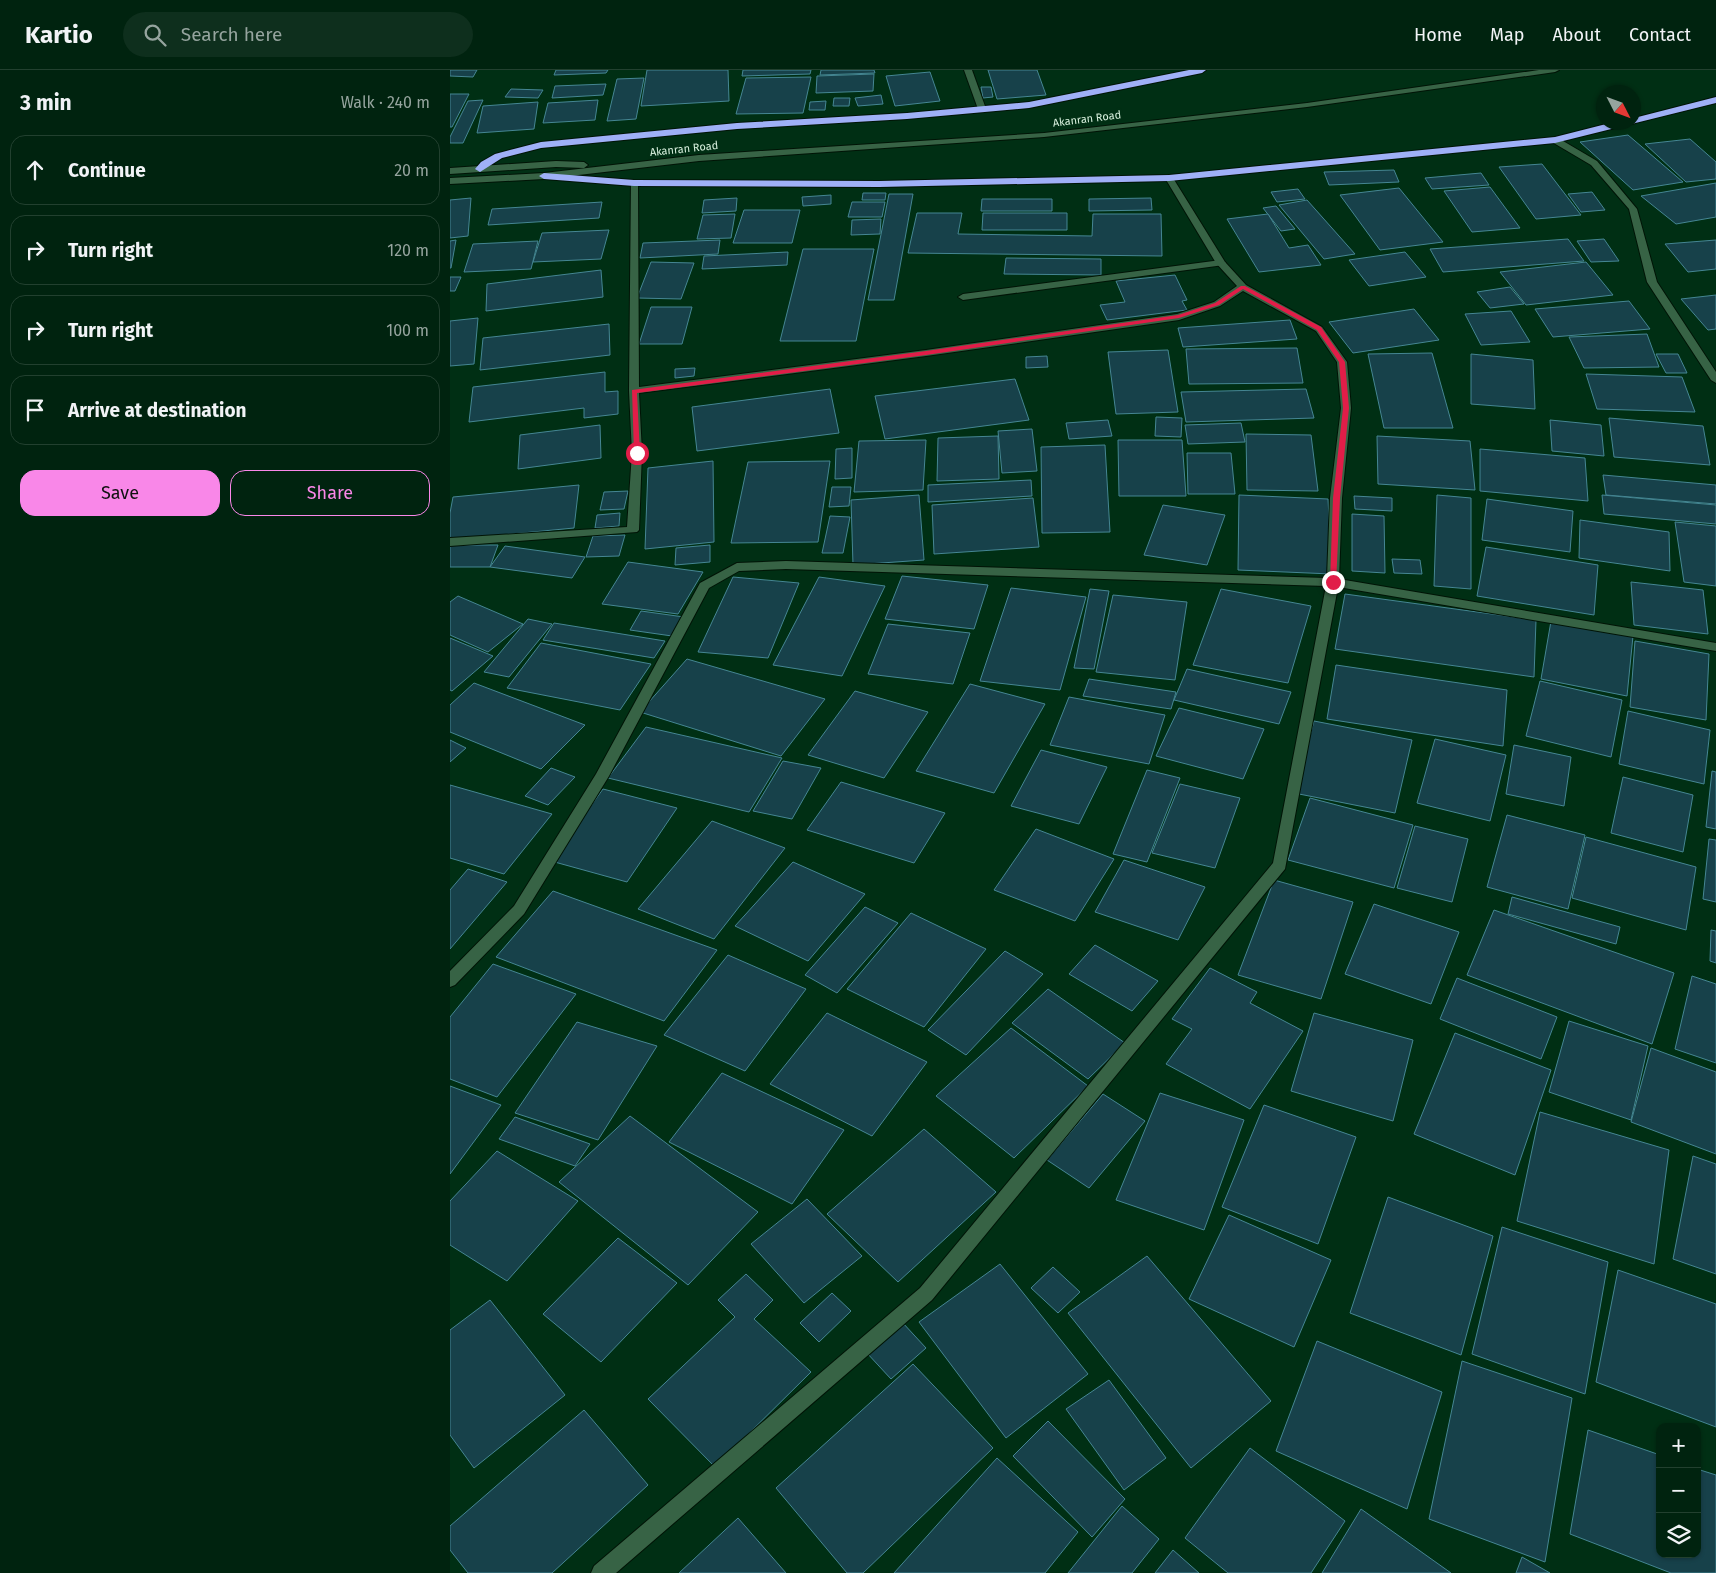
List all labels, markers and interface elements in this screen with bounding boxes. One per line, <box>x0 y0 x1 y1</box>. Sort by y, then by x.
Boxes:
search box <box>123 12 473 57</box>
text: Kartio <box>25 21 93 49</box>
icon: search <box>141 21 169 49</box>
text: Search here <box>181 23 282 46</box>
text: Home <box>1414 24 1462 46</box>
text: Map <box>1490 24 1524 46</box>
text: About <box>1552 24 1601 46</box>
text: Contact <box>1629 24 1691 46</box>
north arrow <box>1596 85 1641 130</box>
text: 3 min <box>20 90 72 116</box>
text: Walk · 240 m <box>341 93 430 112</box>
street label: Akanran Road <box>1052 108 1122 130</box>
street label: Akanran Road <box>649 139 719 159</box>
icon: ahead <box>21 156 49 184</box>
text: Continue <box>68 159 146 182</box>
text: 20 m <box>394 161 429 180</box>
icon: right <box>21 236 49 264</box>
text: Turn right <box>68 239 153 262</box>
text: 120 m <box>387 241 429 260</box>
icon: right <box>21 316 49 344</box>
text: Turn right <box>68 319 153 342</box>
text: 100 m <box>386 321 429 340</box>
icon: arrive <box>21 396 49 424</box>
text: Arrive at destination <box>68 399 247 422</box>
route start <box>626 442 649 465</box>
button: Save <box>20 470 220 516</box>
button: Share <box>230 470 430 516</box>
route end <box>1322 571 1345 594</box>
map controls <box>1656 1423 1701 1558</box>
button: + <box>1656 1423 1701 1468</box>
button: − <box>1656 1468 1701 1513</box>
button: layers <box>1656 1513 1701 1558</box>

